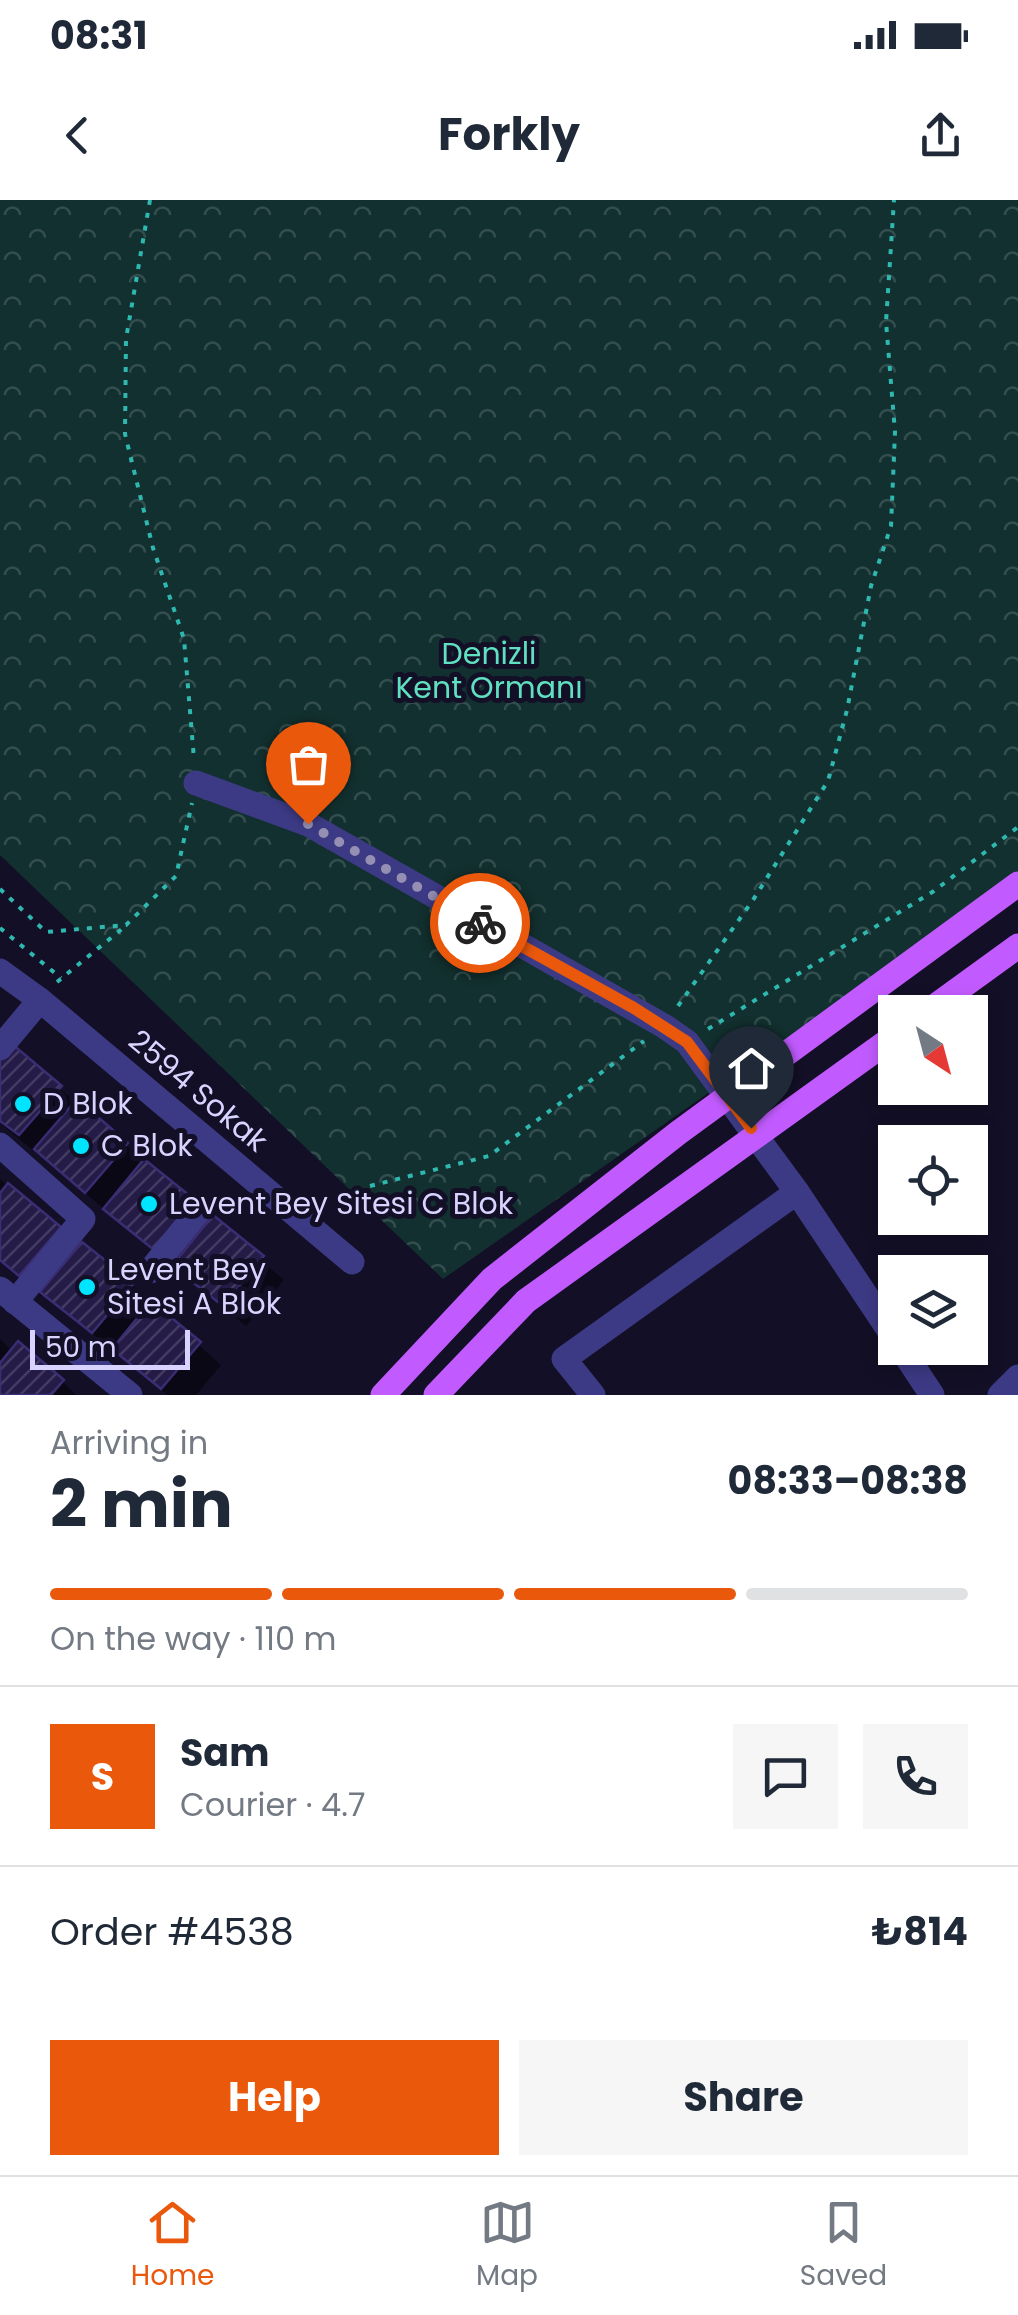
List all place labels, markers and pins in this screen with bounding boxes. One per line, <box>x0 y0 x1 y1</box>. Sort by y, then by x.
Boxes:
pin <box>266 722 351 825</box>
pin <box>709 1026 794 1129</box>
place label: D Blok <box>43 1082 133 1125</box>
marker: D Blok <box>12 1093 34 1115</box>
place label: C Blok <box>101 1124 193 1167</box>
marker: C Blok <box>70 1135 92 1157</box>
place label: Levent Bey Sitesi C Blok <box>169 1182 514 1225</box>
marker: Levent Bey Sitesi C Blok <box>138 1193 160 1215</box>
place label: Levent Bey Sitesi A Blok <box>107 1248 282 1325</box>
marker: Levent Bey Sitesi A Blok <box>76 1276 98 1298</box>

